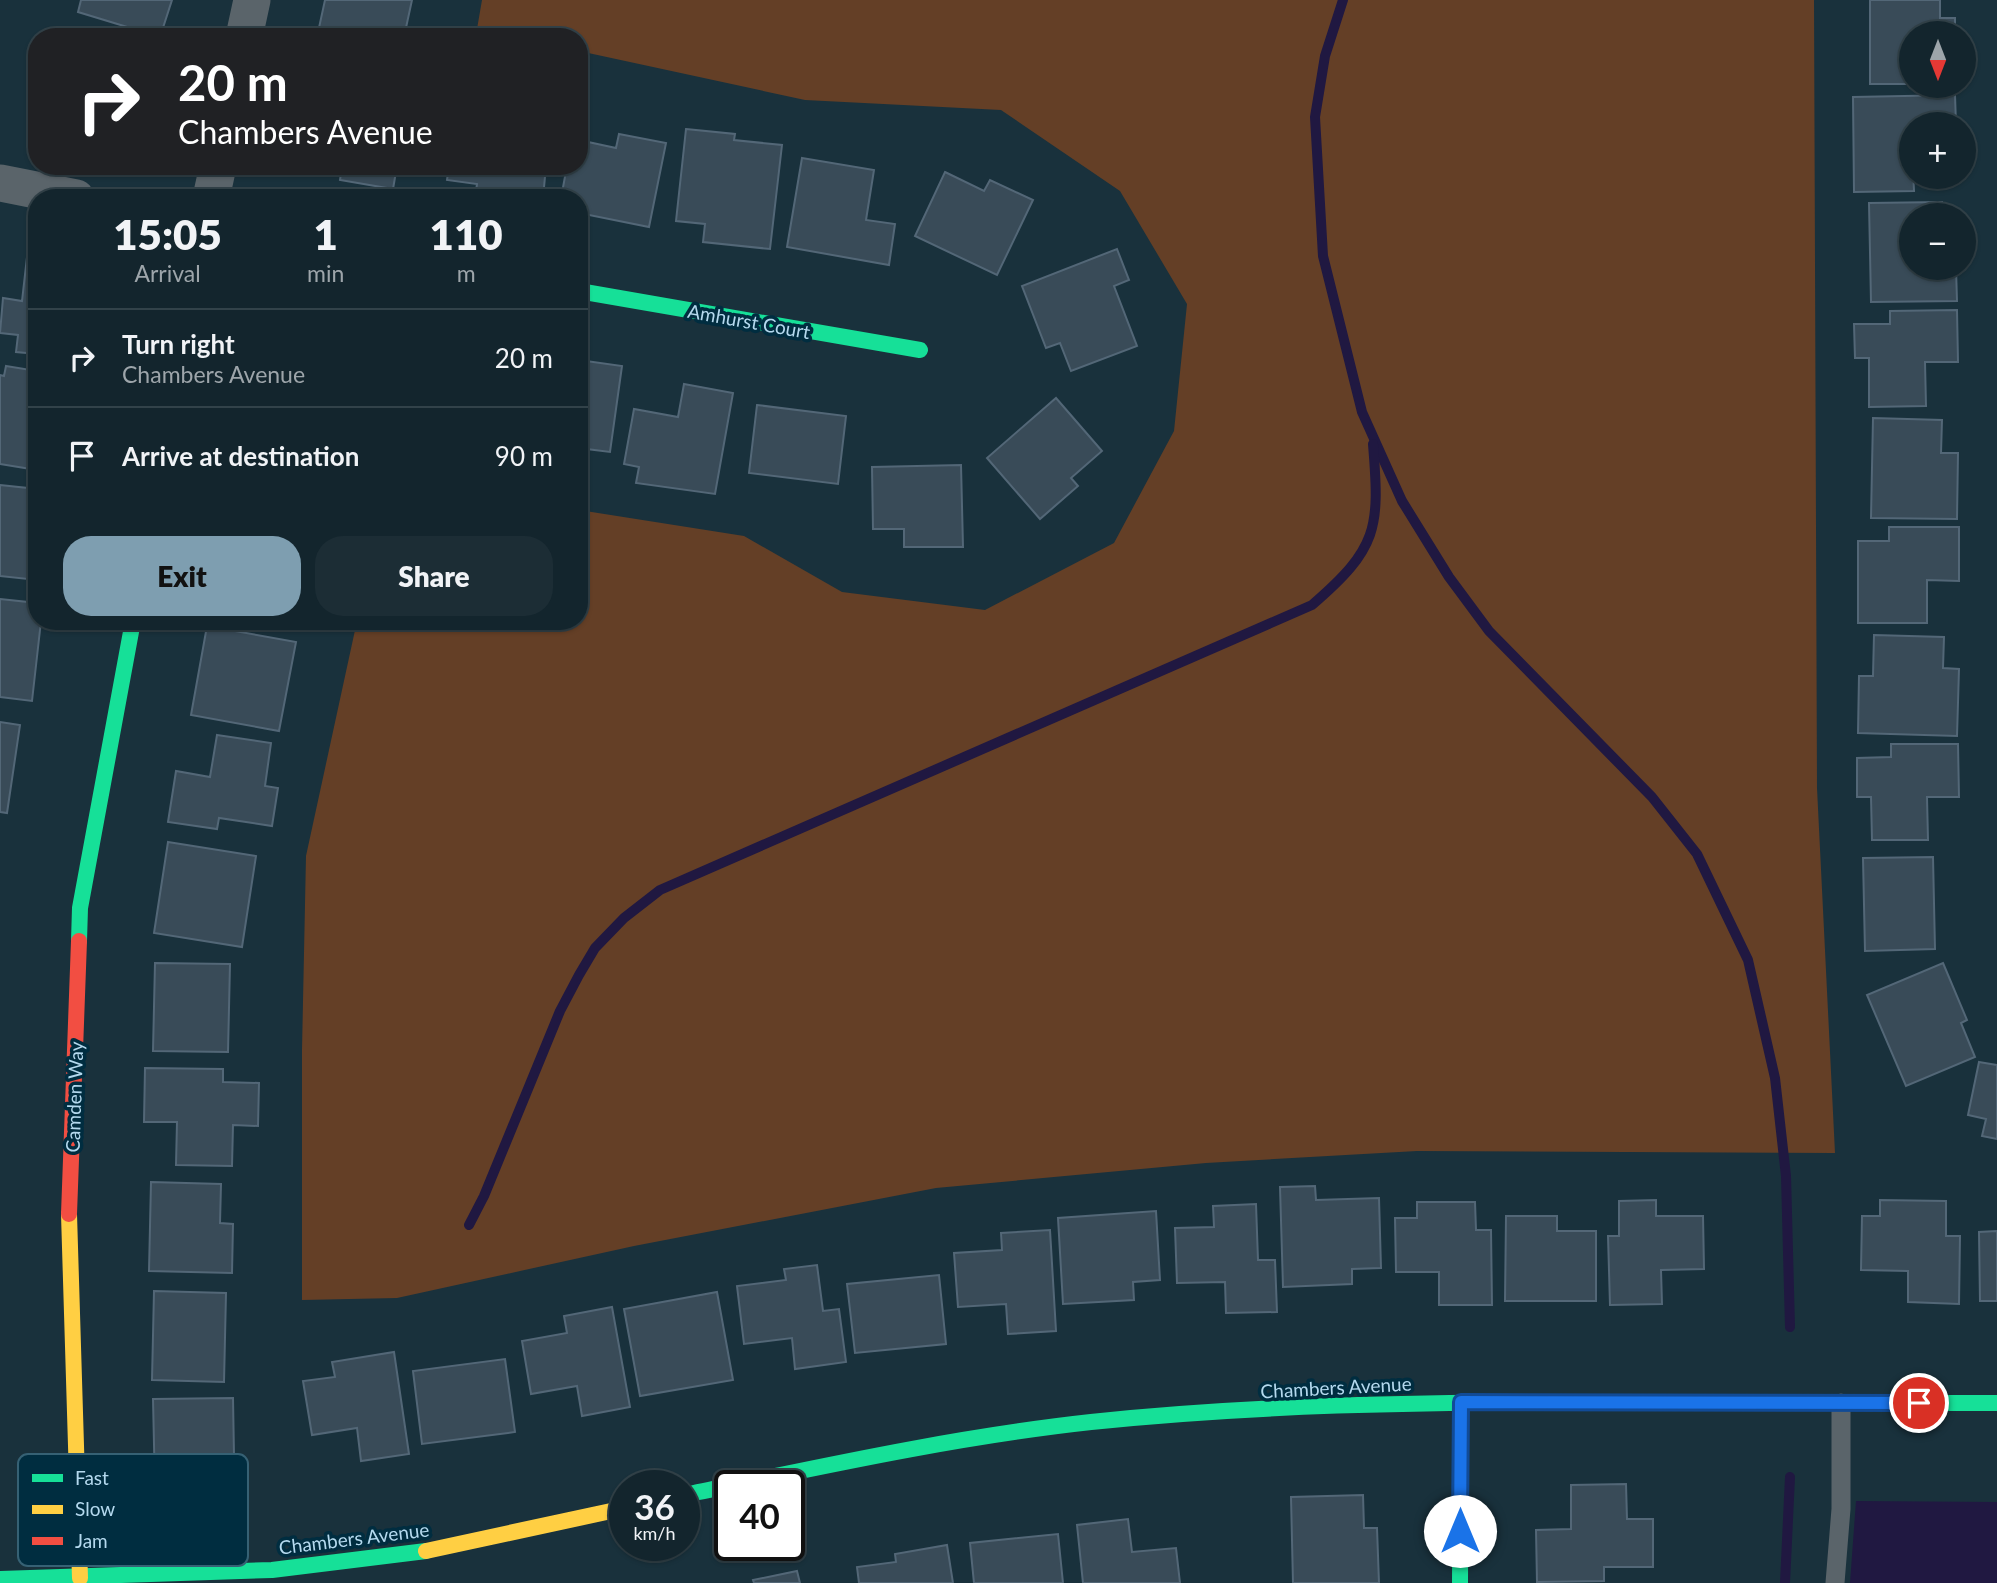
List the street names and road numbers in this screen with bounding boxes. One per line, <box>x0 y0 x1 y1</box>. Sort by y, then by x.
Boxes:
street label: Amhurst Court <box>686 299 812 343</box>
street label: Camden Way <box>61 1041 87 1153</box>
street label: Chambers Avenue <box>1260 1372 1412 1402</box>
street label: Chambers Avenue <box>278 1517 430 1559</box>

